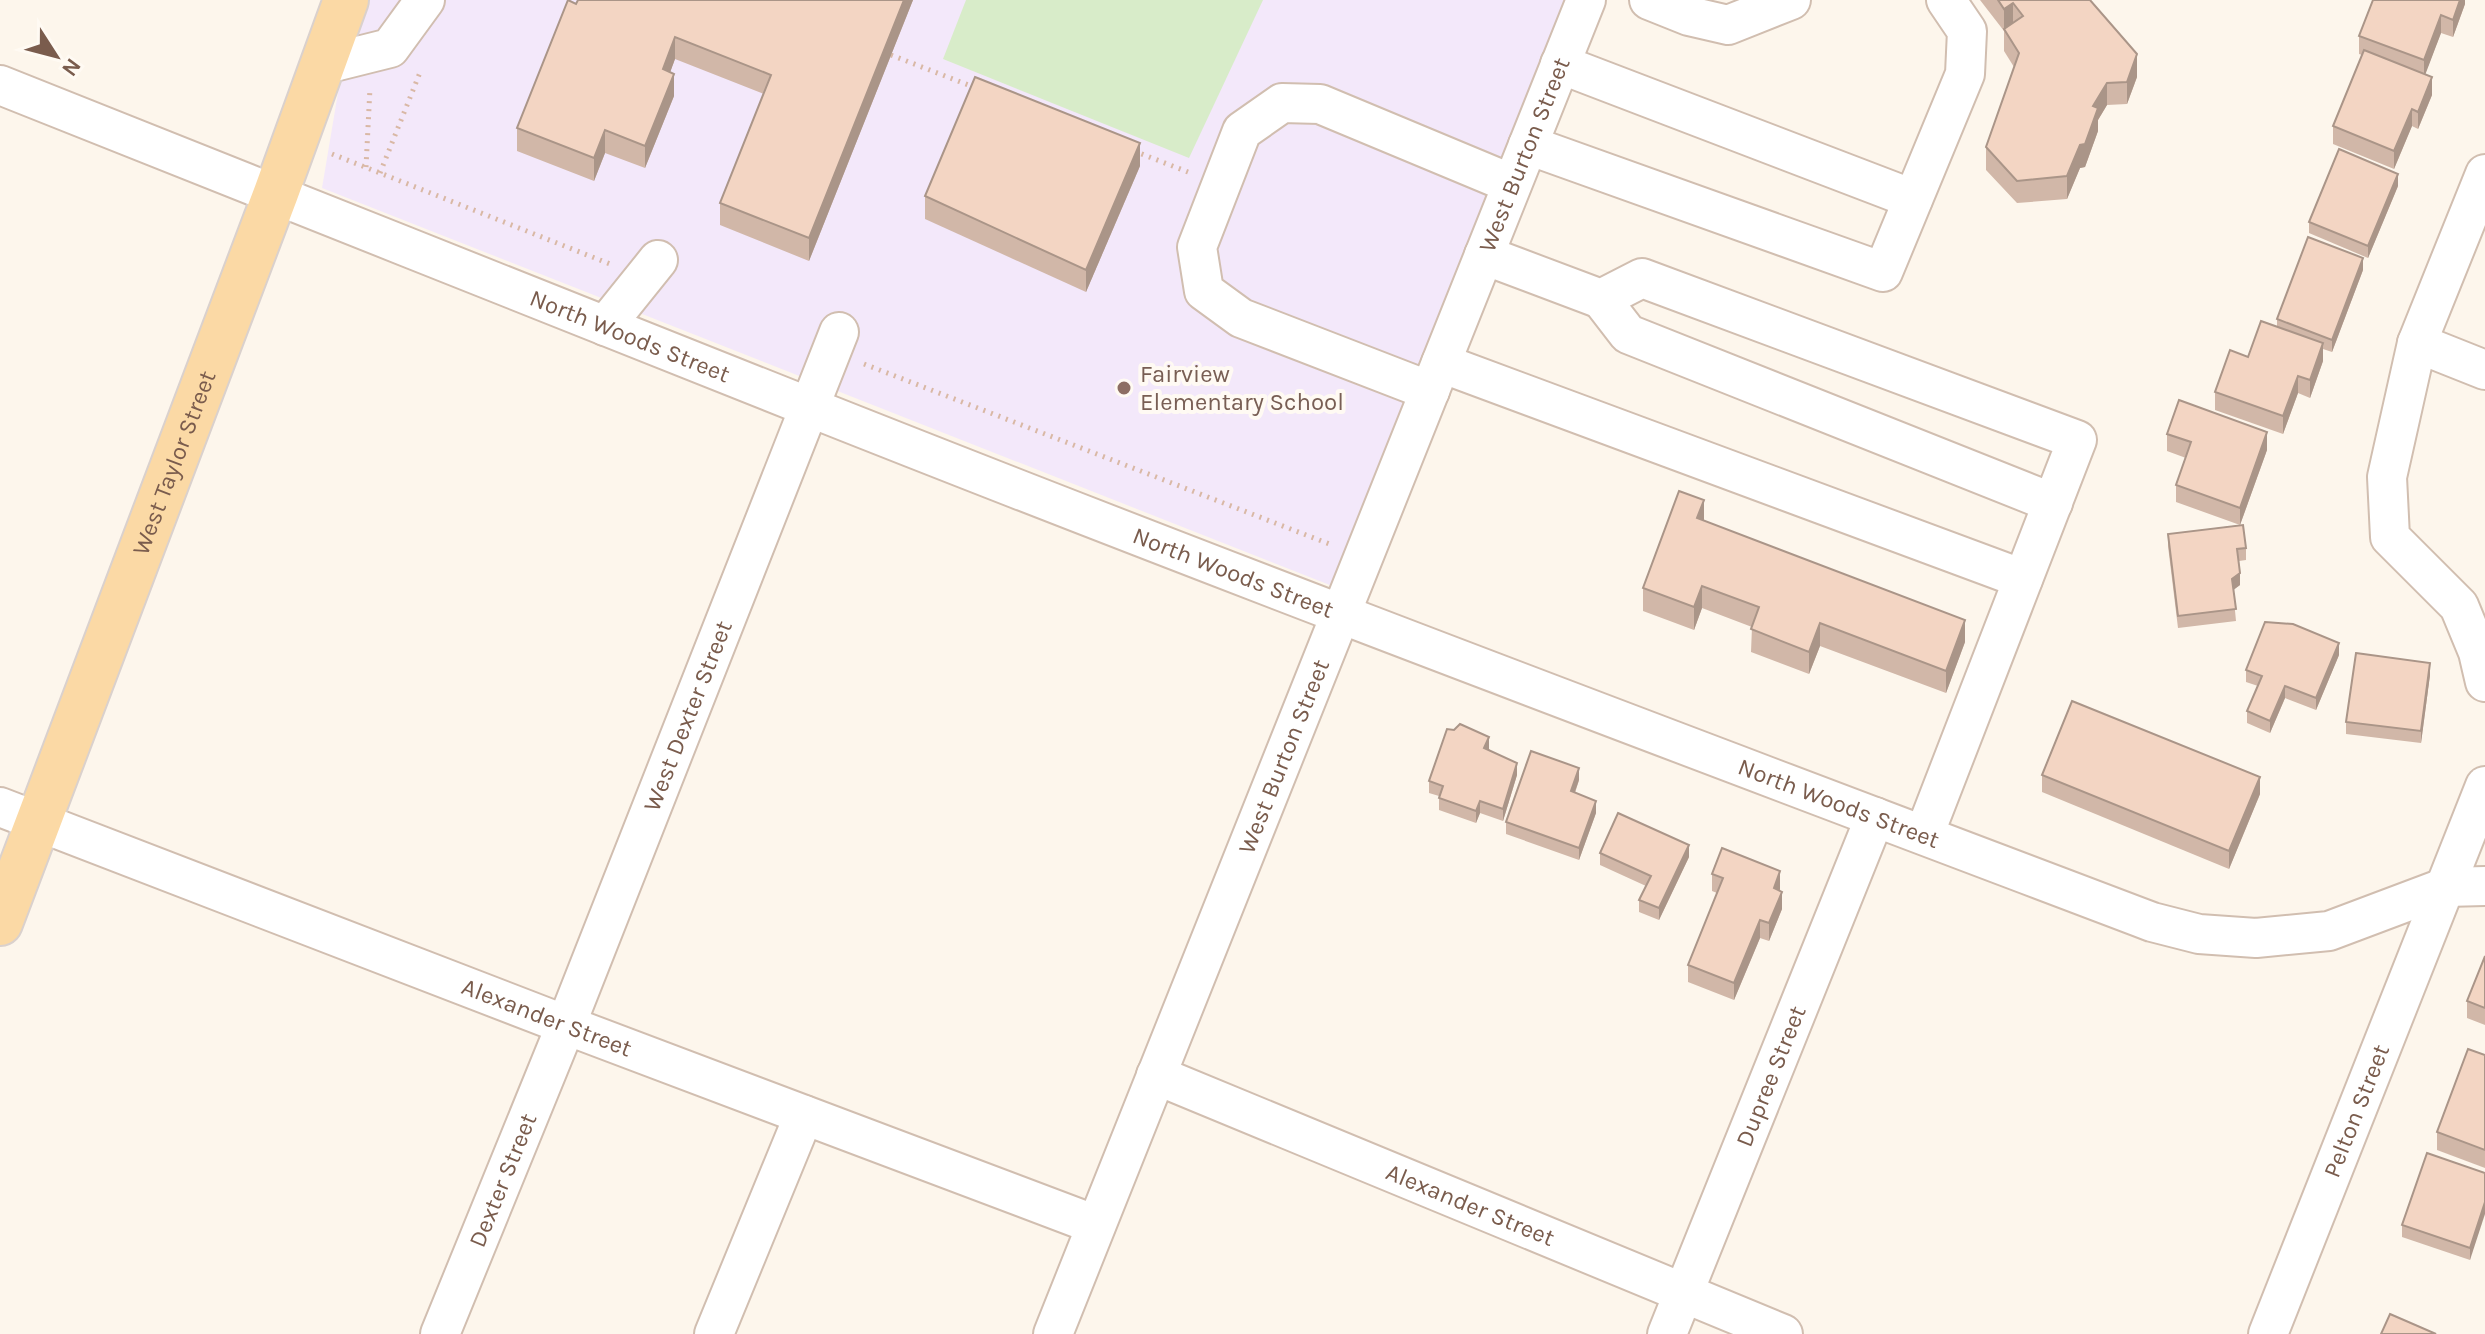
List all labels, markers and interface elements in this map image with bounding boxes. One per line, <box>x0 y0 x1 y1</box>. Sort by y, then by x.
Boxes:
north arrow <box>16 16 96 96</box>
text: N <box>56 53 87 81</box>
street label: West Burton Street <box>1473 53 1576 256</box>
street label: North Woods Street <box>526 284 734 388</box>
place label: Fairview Elementary School <box>1140 360 1344 416</box>
street label: West Taylor Street <box>126 367 222 559</box>
marker: Fairview Elementary School <box>1115 379 1133 397</box>
street label: North Woods Street <box>1129 521 1337 624</box>
street label: West Dexter Street <box>638 616 738 815</box>
street label: West Burton Street <box>1232 655 1335 858</box>
street label: North Woods Street <box>1734 753 1943 854</box>
street label: Alexander Street <box>458 972 636 1063</box>
street label: Dupree Street <box>1730 1002 1812 1151</box>
street label: Pelton Street <box>2317 1040 2395 1181</box>
street label: Dexter Street <box>463 1109 542 1251</box>
street label: Alexander Street <box>1382 1158 1559 1252</box>

